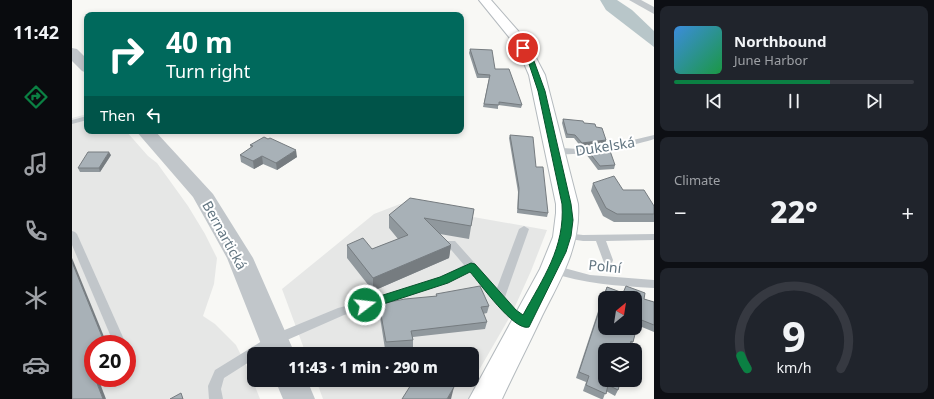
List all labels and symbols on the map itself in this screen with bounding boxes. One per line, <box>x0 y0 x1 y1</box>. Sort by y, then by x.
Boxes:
pin <box>506 31 540 65</box>
street label: Dukelská <box>574 132 636 160</box>
street label: Bernartická <box>198 197 252 273</box>
street label: Polní <box>588 255 623 277</box>
position arrow <box>344 284 386 326</box>
north arrow <box>598 291 642 335</box>
speed limit sign: 20 <box>84 335 136 387</box>

